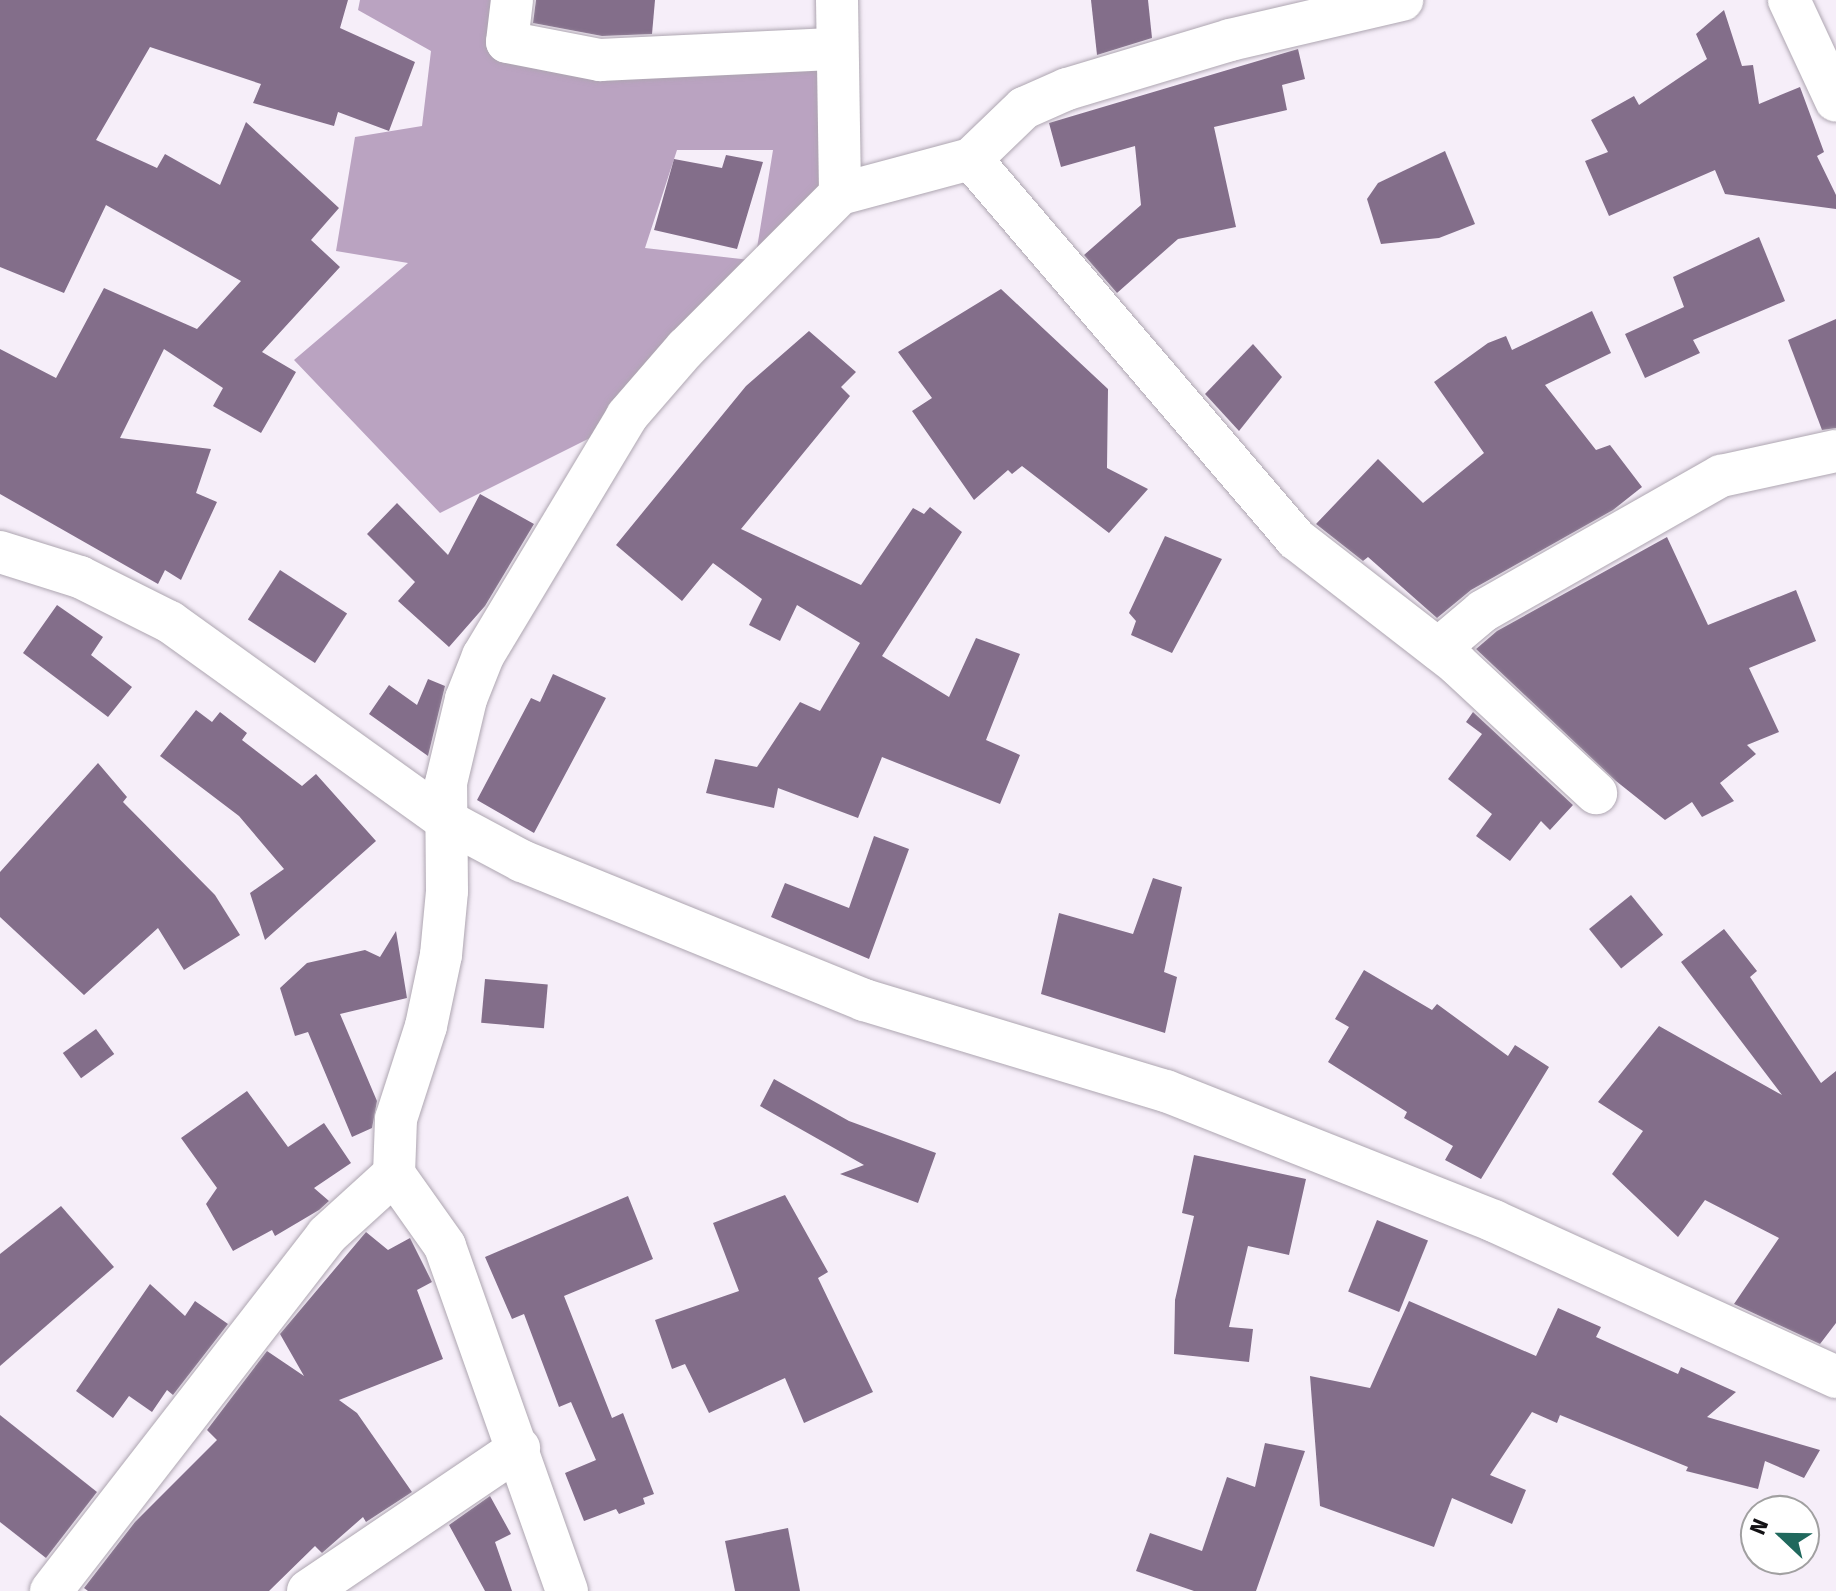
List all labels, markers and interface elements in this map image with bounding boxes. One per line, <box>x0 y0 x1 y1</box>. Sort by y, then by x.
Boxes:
north arrow <box>1740 1495 1820 1575</box>
text: N <box>1744 1515 1774 1538</box>

